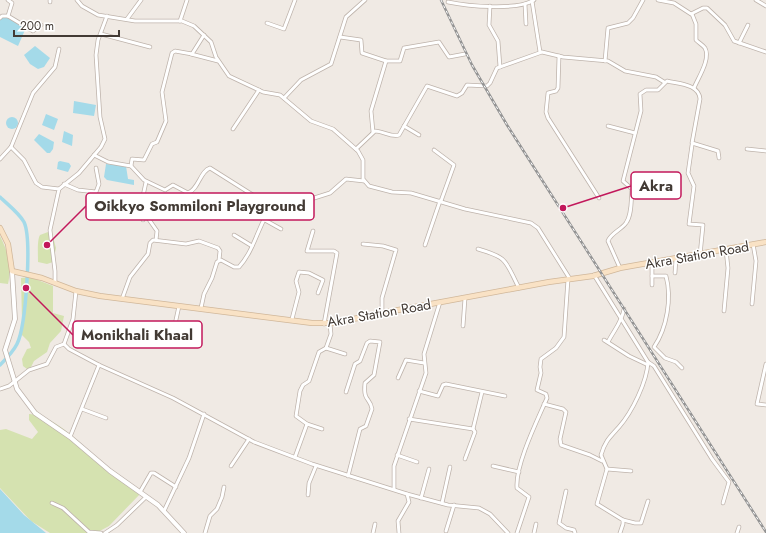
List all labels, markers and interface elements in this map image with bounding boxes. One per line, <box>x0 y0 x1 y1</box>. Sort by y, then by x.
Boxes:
scale bar <box>14 12 119 38</box>
text: 200 m <box>20 17 54 35</box>
callout: Akra <box>631 172 681 199</box>
text: Akra <box>638 175 673 197</box>
callout: Oikkyo Sommiloni Playground <box>86 193 314 220</box>
text: Oikkyo Sommiloni Playground <box>94 195 306 217</box>
street label: Akra Station Road <box>643 236 751 274</box>
street label: Akra Station Road <box>325 294 433 332</box>
callout: Monikhali Khaal <box>73 321 202 348</box>
text: Monikhali Khaal <box>81 324 193 346</box>

